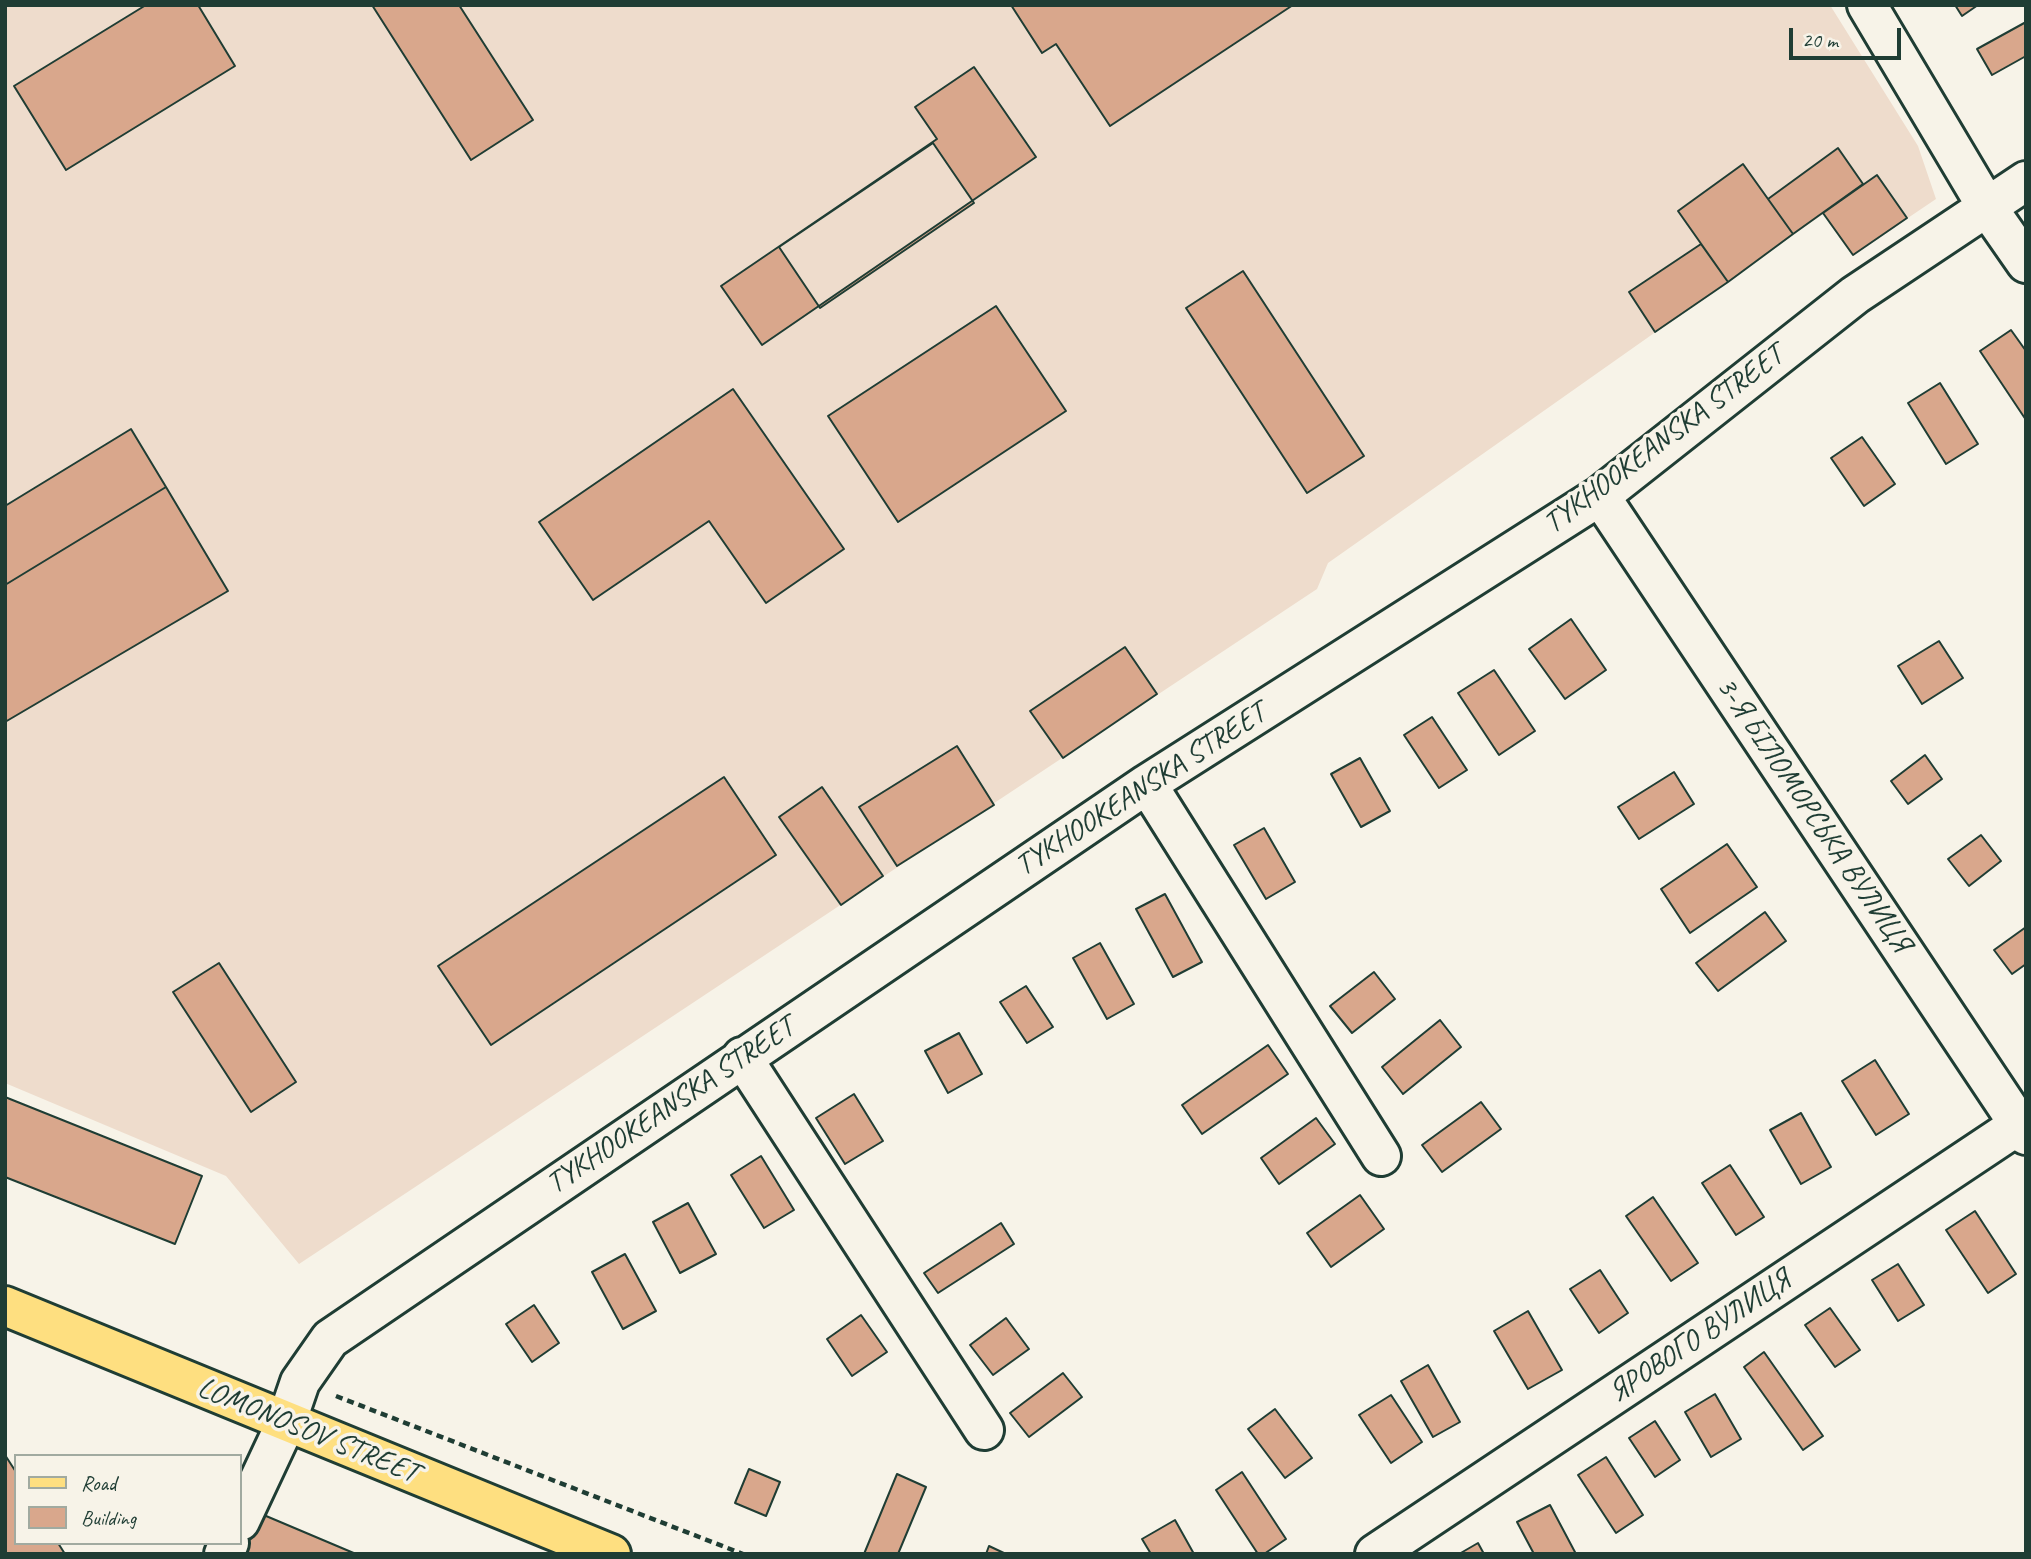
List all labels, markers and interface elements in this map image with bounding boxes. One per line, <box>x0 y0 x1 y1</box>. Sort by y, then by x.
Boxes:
scale bar <box>1793 14 1905 58</box>
text: 20 m <box>1802 27 1838 53</box>
street label: TYKHOOKEANSKA STREET <box>1537 338 1791 542</box>
street label: 3-Я БІЛОМОРСЬКА ВУЛИЦЯ <box>1707 671 1919 959</box>
street label: TYKHOOKEANSKA STREET <box>1009 696 1273 884</box>
street label: TYKHOOKEANSKA STREET <box>540 1010 802 1202</box>
street label: ЯРОВОГО ВУЛИЦЯ <box>1602 1263 1798 1411</box>
street label: LOMONOSOV STREET <box>192 1370 424 1492</box>
legend <box>14 1454 242 1545</box>
text: Road <box>81 1470 116 1496</box>
text: Building <box>81 1505 136 1531</box>

